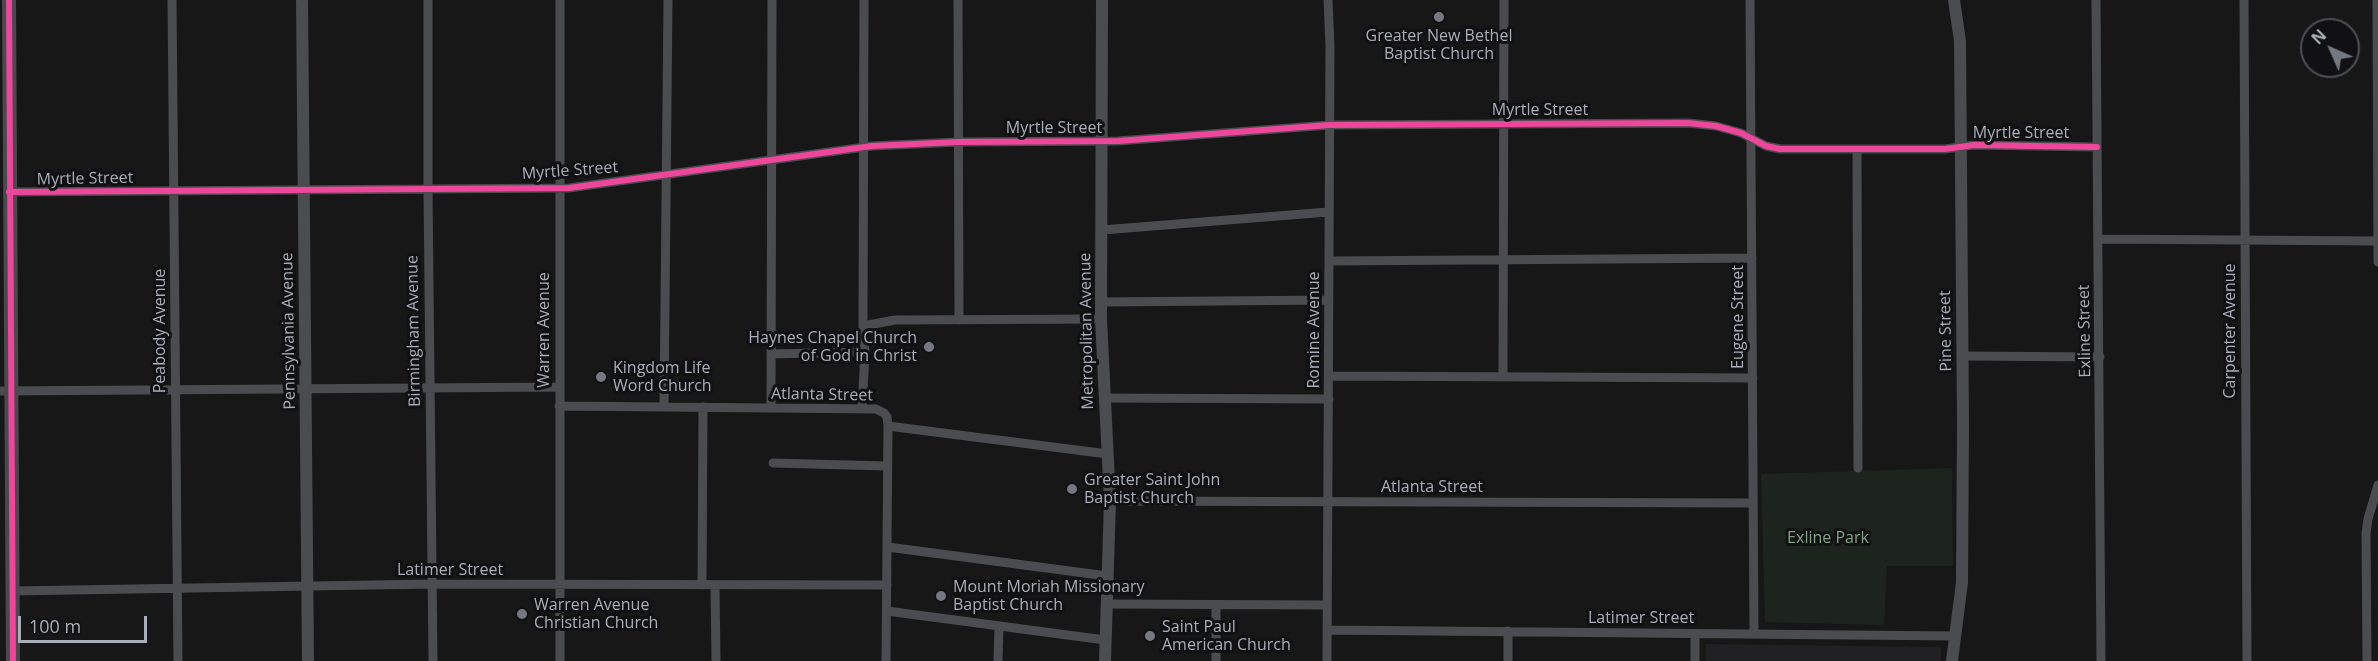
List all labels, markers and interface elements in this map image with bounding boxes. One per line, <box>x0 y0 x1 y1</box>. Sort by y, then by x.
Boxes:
marker: Greater New Bethel Baptist Church <box>1432 10 1446 24</box>
north arrow <box>2300 18 2360 78</box>
text: N <box>2306 24 2331 49</box>
place label: Greater New Bethel Baptist Church <box>1366 26 1512 64</box>
street label: Myrtle Street <box>1492 100 1588 120</box>
street label: Myrtle Street <box>1006 118 1102 138</box>
street label: Myrtle Street <box>1973 123 2069 143</box>
street label: Myrtle Street <box>521 158 619 184</box>
street label: Myrtle Street <box>37 169 133 189</box>
street label: Pennsylvania Avenue <box>278 252 300 410</box>
street label: Metropolitan Avenue <box>1076 252 1098 410</box>
street label: Birmingham Avenue <box>403 255 425 407</box>
street label: Carpenter Avenue <box>2220 263 2240 399</box>
street label: Eugene Street <box>1728 265 1748 369</box>
street label: Peabody Avenue <box>150 269 170 393</box>
street label: Romine Avenue <box>1304 271 1324 389</box>
street label: Warren Avenue <box>534 272 554 388</box>
street label: Exline Street <box>2075 284 2095 378</box>
street label: Pine Street <box>1936 290 1956 372</box>
place label: Haynes Chapel Church of God in Christ <box>748 328 917 366</box>
marker: Haynes Chapel Church of God in Christ <box>922 340 936 354</box>
place label: Kingdom Life Word Church <box>613 358 712 396</box>
marker: Kingdom Life Word Church <box>594 370 608 384</box>
street label: Atlanta Street <box>771 385 873 405</box>
place label: Greater Saint John Baptist Church <box>1084 470 1220 508</box>
street label: Atlanta Street <box>1381 477 1483 497</box>
marker: Greater Saint John Baptist Church <box>1065 482 1079 496</box>
park label: Exline Park <box>1787 528 1869 548</box>
street label: Latimer Street <box>397 560 503 580</box>
place label: Mount Moriah Missionary Baptist Church <box>953 577 1145 615</box>
marker: Mount Moriah Missionary Baptist Church <box>934 589 948 603</box>
place label: Warren Avenue Christian Church <box>534 595 658 633</box>
scale bar <box>21 604 150 642</box>
marker: Warren Avenue Christian Church <box>515 607 529 621</box>
street label: Latimer Street <box>1588 608 1694 628</box>
text: 100 m <box>29 614 81 638</box>
place label: Saint Paul American Church <box>1162 617 1291 655</box>
marker: Saint Paul American Church <box>1143 629 1157 643</box>

